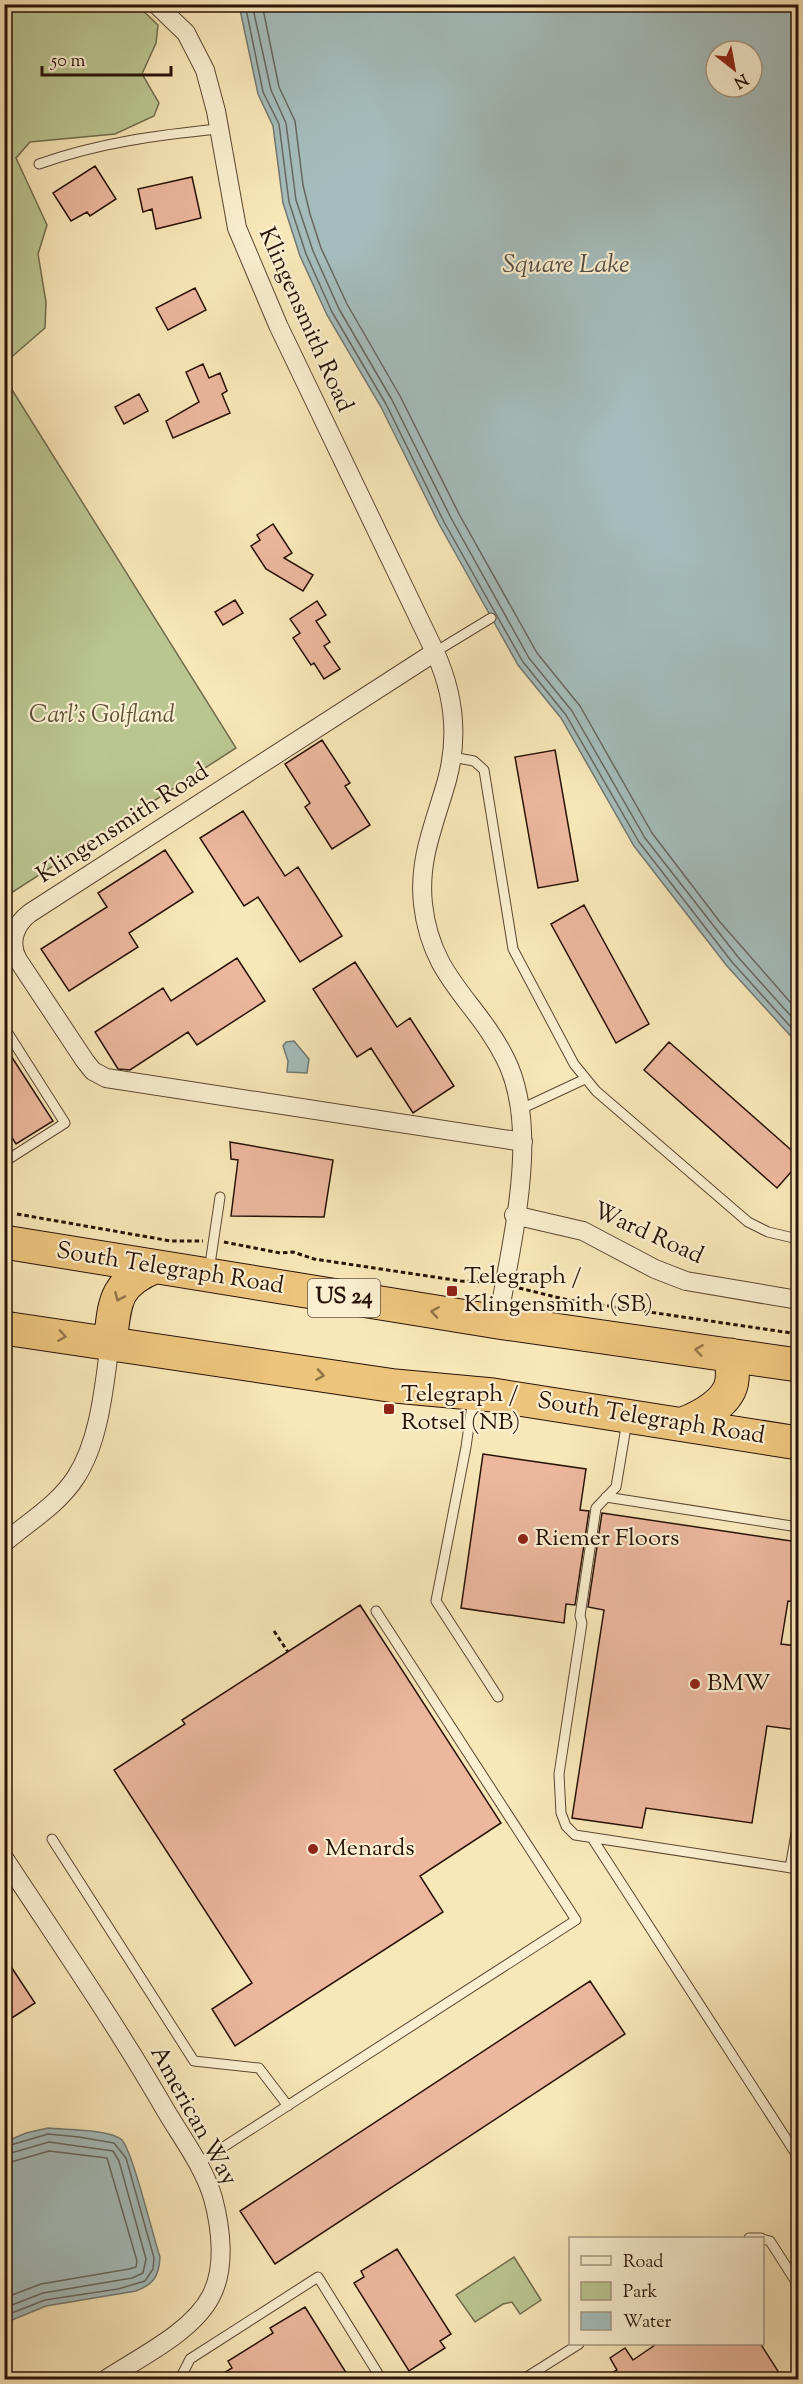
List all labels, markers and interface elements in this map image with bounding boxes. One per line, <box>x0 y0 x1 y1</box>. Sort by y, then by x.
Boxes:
scale bar <box>42 39 171 77</box>
north arrow <box>704 39 764 99</box>
text: 50 m <box>50 49 86 75</box>
text: N <box>729 67 752 93</box>
street label: Klingensmith Road <box>249 222 361 418</box>
water label: Square Lake <box>502 247 630 284</box>
park label: Carl's Golfland <box>29 699 175 733</box>
street label: Klingensmith Road <box>30 755 216 892</box>
street label: Ward Road <box>587 1195 709 1274</box>
street label: South Telegraph Road <box>54 1234 287 1304</box>
place label: Telegraph / Klingensmith (SB) <box>464 1260 653 1322</box>
road number: US 24 <box>308 1279 380 1317</box>
marker: Telegraph / Klingensmith (SB) <box>445 1284 459 1298</box>
one-way arrow <box>114 1290 126 1301</box>
one-way arrow <box>430 1307 439 1319</box>
one-way arrow <box>58 1330 67 1342</box>
one-way arrow <box>695 1345 704 1357</box>
one-way arrow <box>316 1368 325 1380</box>
place label: Telegraph / Rotsel (NB) <box>401 1378 520 1440</box>
street label: South Telegraph Road <box>535 1384 768 1454</box>
marker: Telegraph / Rotsel (NB) <box>382 1402 396 1416</box>
place label: Riemer Floors <box>535 1522 679 1556</box>
marker: Riemer Floors <box>516 1532 530 1546</box>
place label: BMW <box>707 1667 771 1701</box>
marker: BMW <box>688 1677 702 1691</box>
place label: Menards <box>325 1832 415 1866</box>
marker: Menards <box>306 1842 320 1856</box>
street label: American Way <box>141 2040 245 2192</box>
legend <box>569 2237 764 2345</box>
text: Road <box>623 2250 663 2276</box>
text: Park <box>623 2280 658 2306</box>
text: Water <box>623 2310 672 2336</box>

